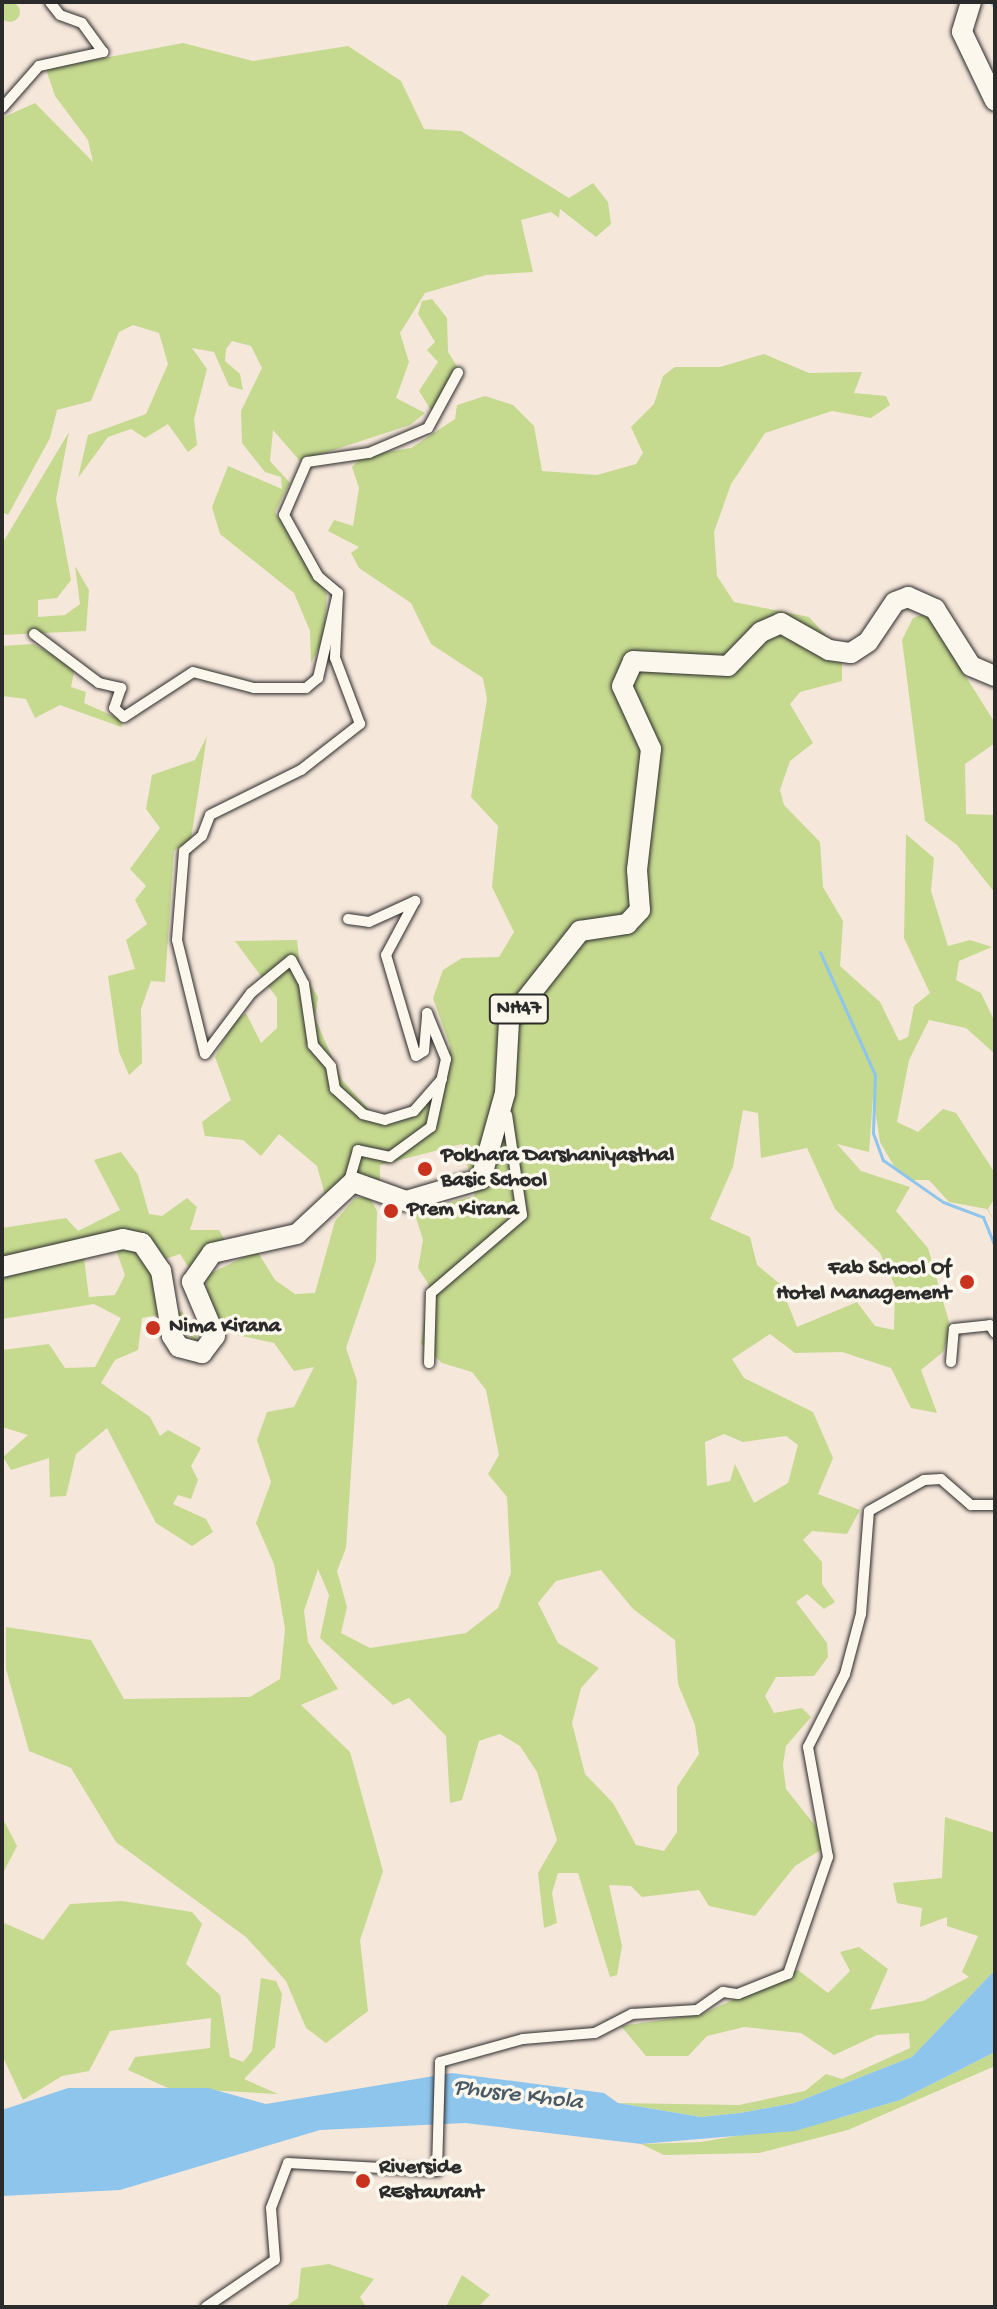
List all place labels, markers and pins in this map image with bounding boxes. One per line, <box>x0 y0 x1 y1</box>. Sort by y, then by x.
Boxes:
place label: Pokhara Darshaniyasthal Basic School <box>441 1143 674 1194</box>
marker: Pokhara Darshaniyasthal Basic School <box>416 1160 434 1178</box>
place label: Prem Kirana <box>407 1198 519 1224</box>
marker: Prem Kirana <box>382 1202 400 1220</box>
place label: Fab School Of Hotel Management <box>776 1256 951 1308</box>
marker: Fab School Of Hotel Management <box>958 1273 976 1291</box>
place label: Nima Kirana <box>169 1315 281 1341</box>
marker: Nima Kirana <box>144 1319 162 1337</box>
place label: Riverside REstaurant <box>379 2155 483 2206</box>
marker: Riverside REstaurant <box>354 2172 372 2190</box>

